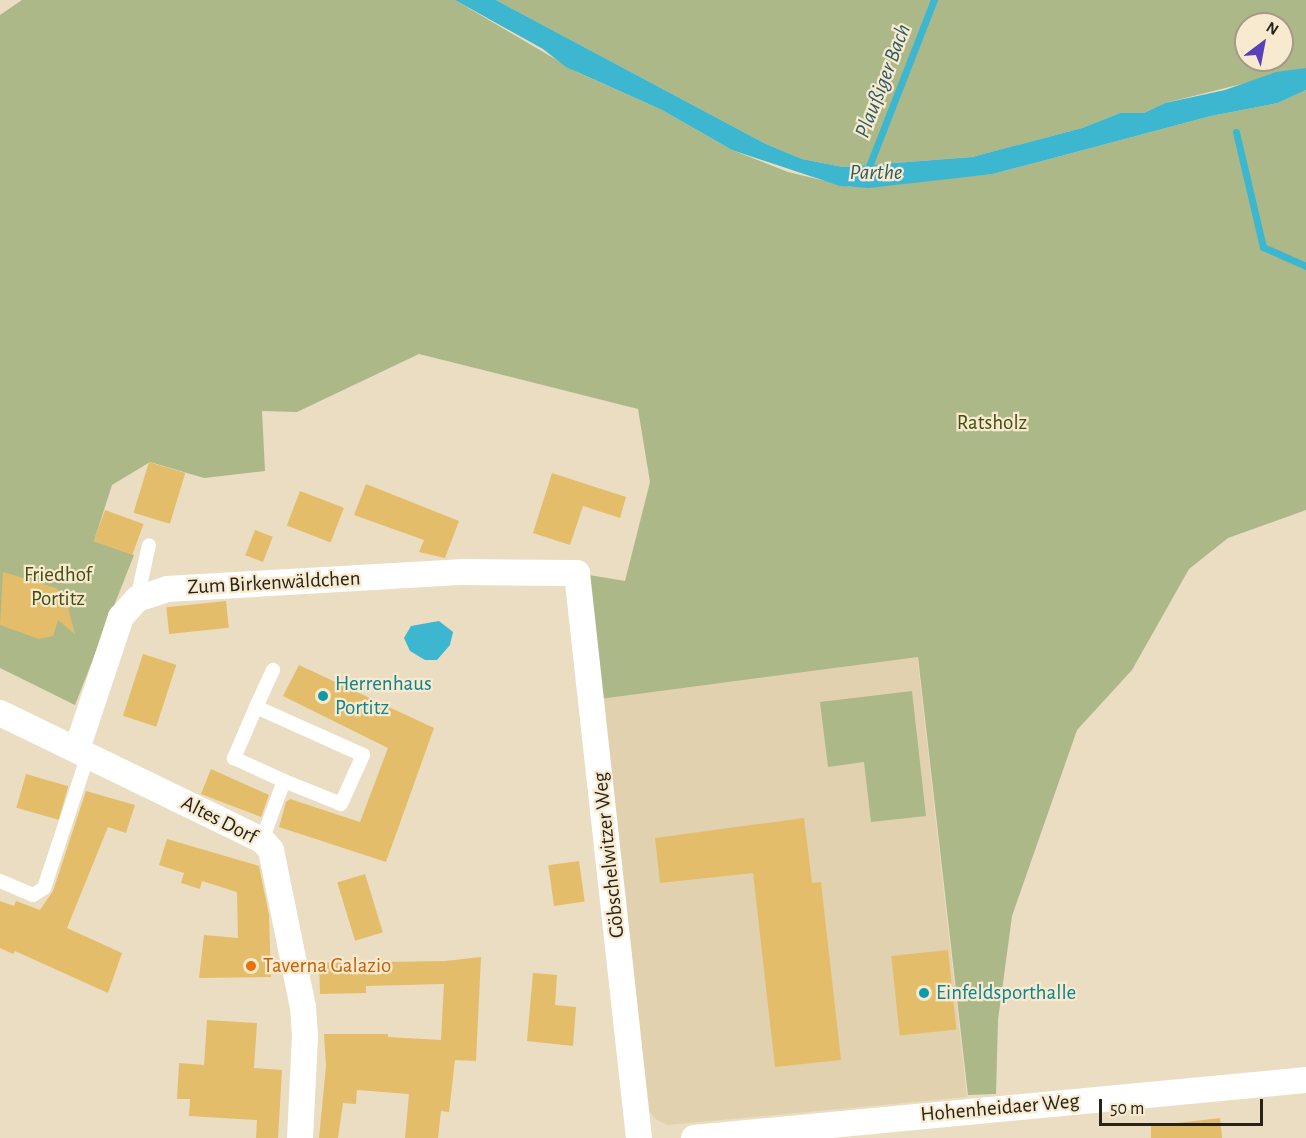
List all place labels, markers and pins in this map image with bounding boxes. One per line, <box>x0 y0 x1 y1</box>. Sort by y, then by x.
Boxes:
place label: Herrenhaus Portitz <box>335 671 432 721</box>
marker: Herrenhaus Portitz <box>316 689 330 703</box>
place label: Taverna Galazio <box>263 953 391 979</box>
marker: Taverna Galazio <box>244 959 258 973</box>
place label: Einfeldsporthalle <box>936 980 1076 1006</box>
marker: Einfeldsporthalle <box>917 986 931 1000</box>

